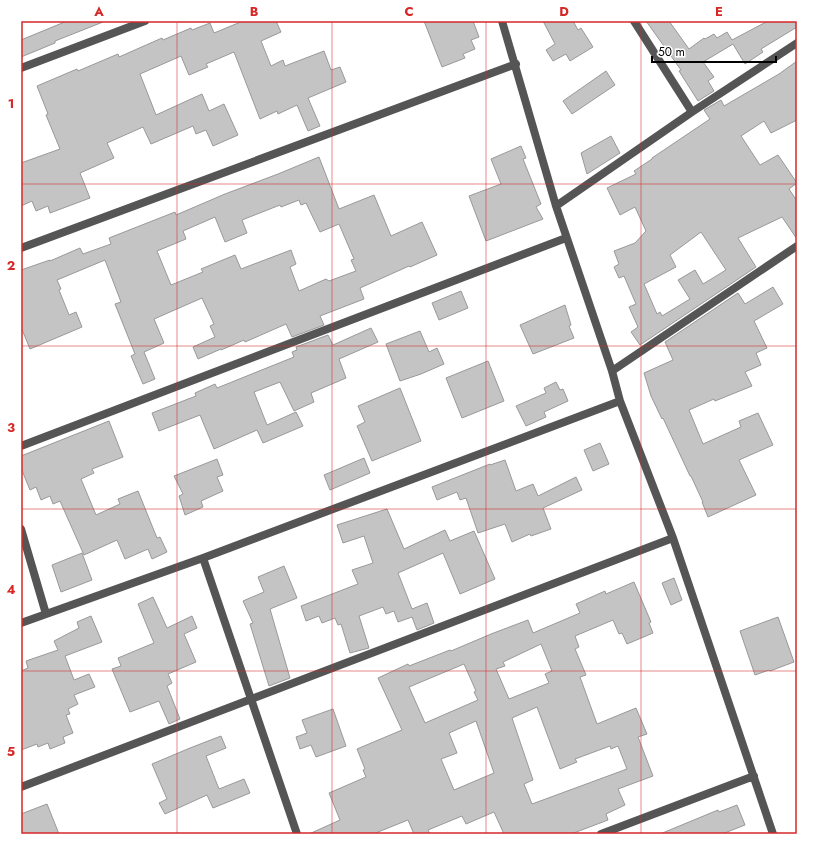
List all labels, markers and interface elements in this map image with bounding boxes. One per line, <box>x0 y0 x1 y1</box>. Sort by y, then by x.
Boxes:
text: A <box>93 2 104 21</box>
text: B <box>250 2 259 21</box>
text: C <box>404 2 414 21</box>
text: D <box>559 2 569 21</box>
text: E <box>715 2 723 21</box>
scale bar <box>652 38 776 64</box>
text: 50 m <box>658 43 685 61</box>
text: 1 <box>8 94 14 113</box>
text: 2 <box>7 256 15 275</box>
text: 3 <box>7 418 15 437</box>
text: 4 <box>6 580 16 599</box>
text: 5 <box>7 742 15 761</box>

